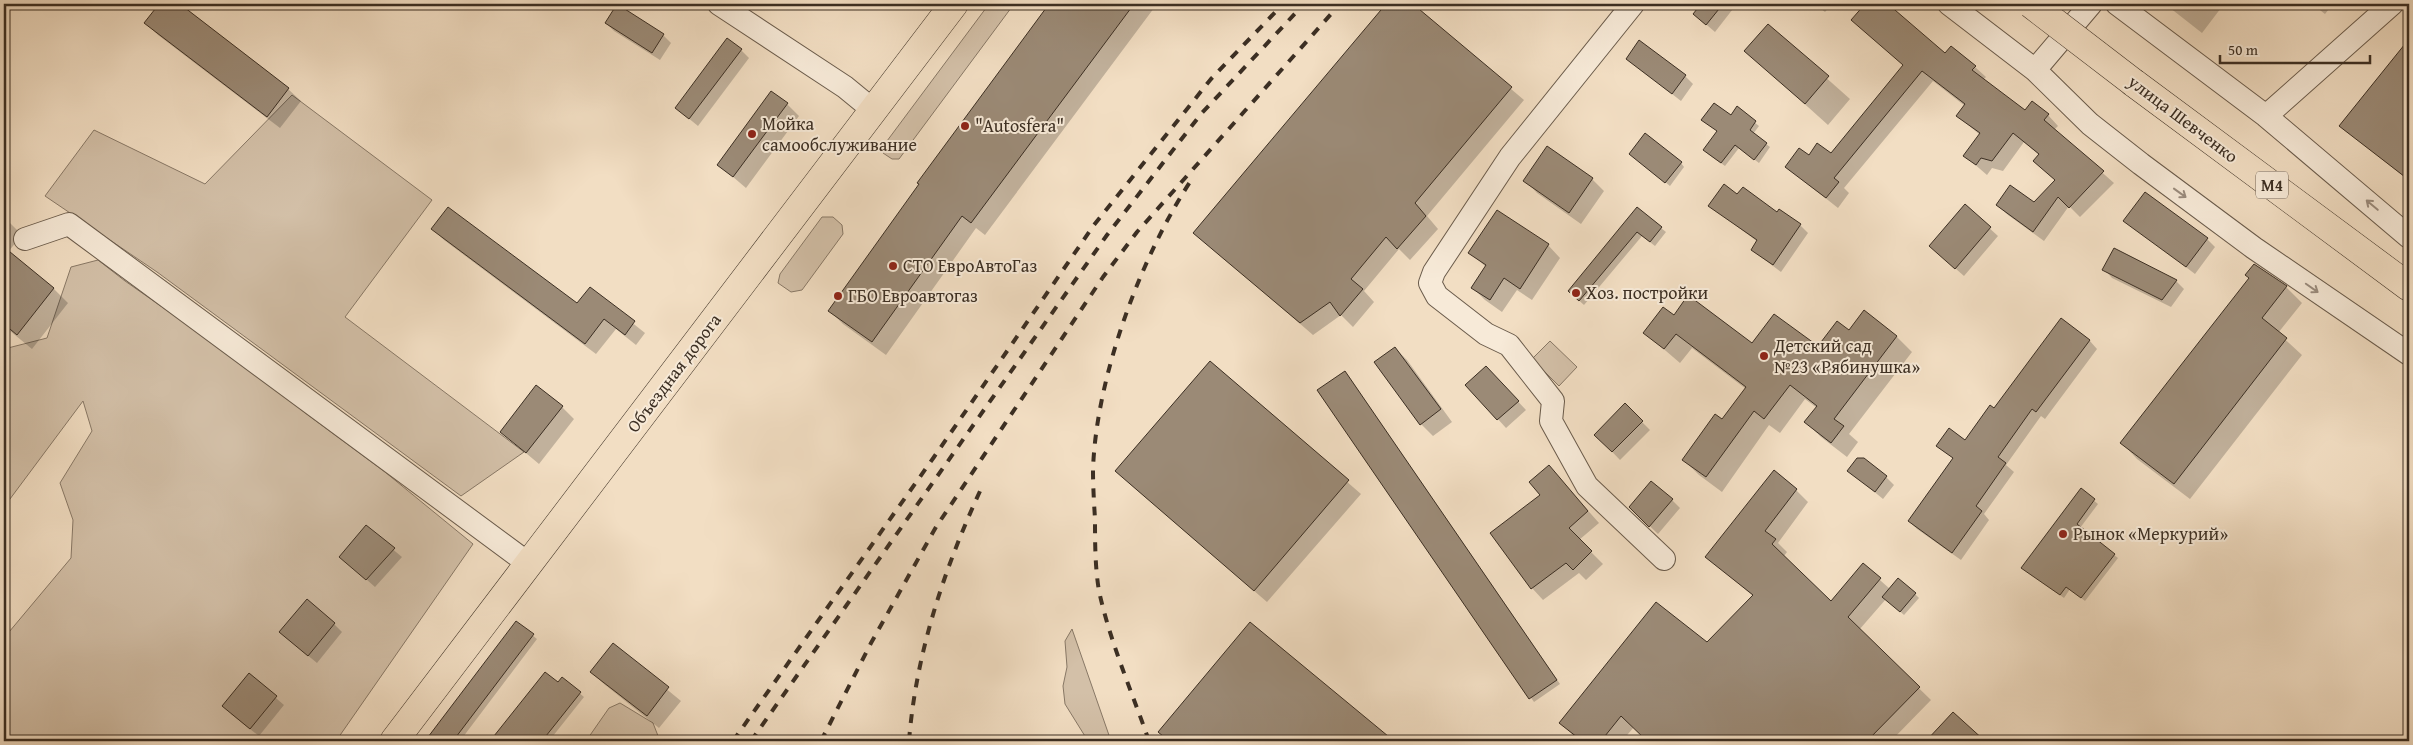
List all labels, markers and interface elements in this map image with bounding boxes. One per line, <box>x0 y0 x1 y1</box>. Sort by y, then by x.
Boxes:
scale bar <box>2220 32 2370 64</box>
text: 50 m <box>2228 39 2259 60</box>
street label: улица Шевченко <box>2122 68 2244 169</box>
place label: Мойка самообслуживание <box>762 110 917 158</box>
place label: "Autosfera" <box>975 112 1064 139</box>
marker: "Autosfera" <box>959 120 971 132</box>
marker: Мойка самообслуживание <box>746 128 758 140</box>
road number: M4 <box>2256 172 2288 198</box>
one-way arrow <box>2173 188 2187 198</box>
one-way arrow <box>2366 200 2379 211</box>
place label: СТО ЕвроАвтоГаз <box>903 252 1037 279</box>
marker: СТО ЕвроАвтоГаз <box>887 260 899 272</box>
place label: Хоз. постройки <box>1586 279 1709 306</box>
place label: ГБО Евроавтогаз <box>848 282 978 309</box>
one-way arrow <box>2305 283 2319 293</box>
marker: Хоз. постройки <box>1570 287 1582 299</box>
marker: ГБО Евроавтогаз <box>832 290 844 302</box>
street label: Объездная дорога <box>620 307 728 438</box>
place label: Детский сад №23 «Рябинушка» <box>1773 332 1920 380</box>
marker: Детский сад №23 «Рябинушка» <box>1758 350 1770 362</box>
place label: Рынок «Меркурий» <box>2073 520 2228 547</box>
marker: Рынок «Меркурий» <box>2057 528 2069 540</box>

